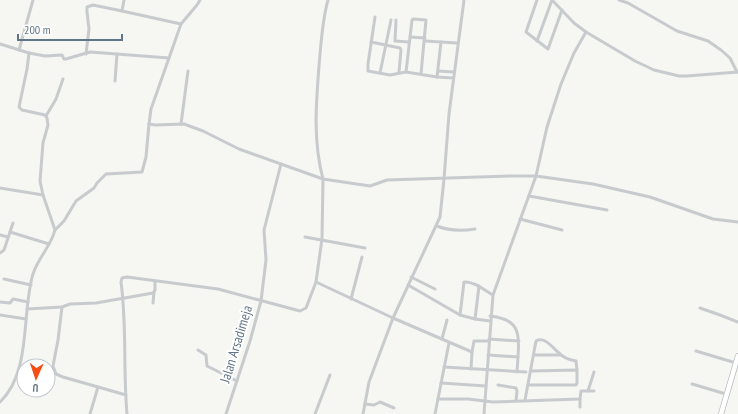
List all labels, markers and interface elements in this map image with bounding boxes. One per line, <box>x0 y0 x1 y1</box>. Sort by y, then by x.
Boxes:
scale bar <box>18 16 122 42</box>
text: 200 m <box>24 22 51 37</box>
street label: Jalan Arsadimeja <box>215 303 256 386</box>
north arrow <box>16 358 56 398</box>
text: U <box>32 381 39 395</box>

